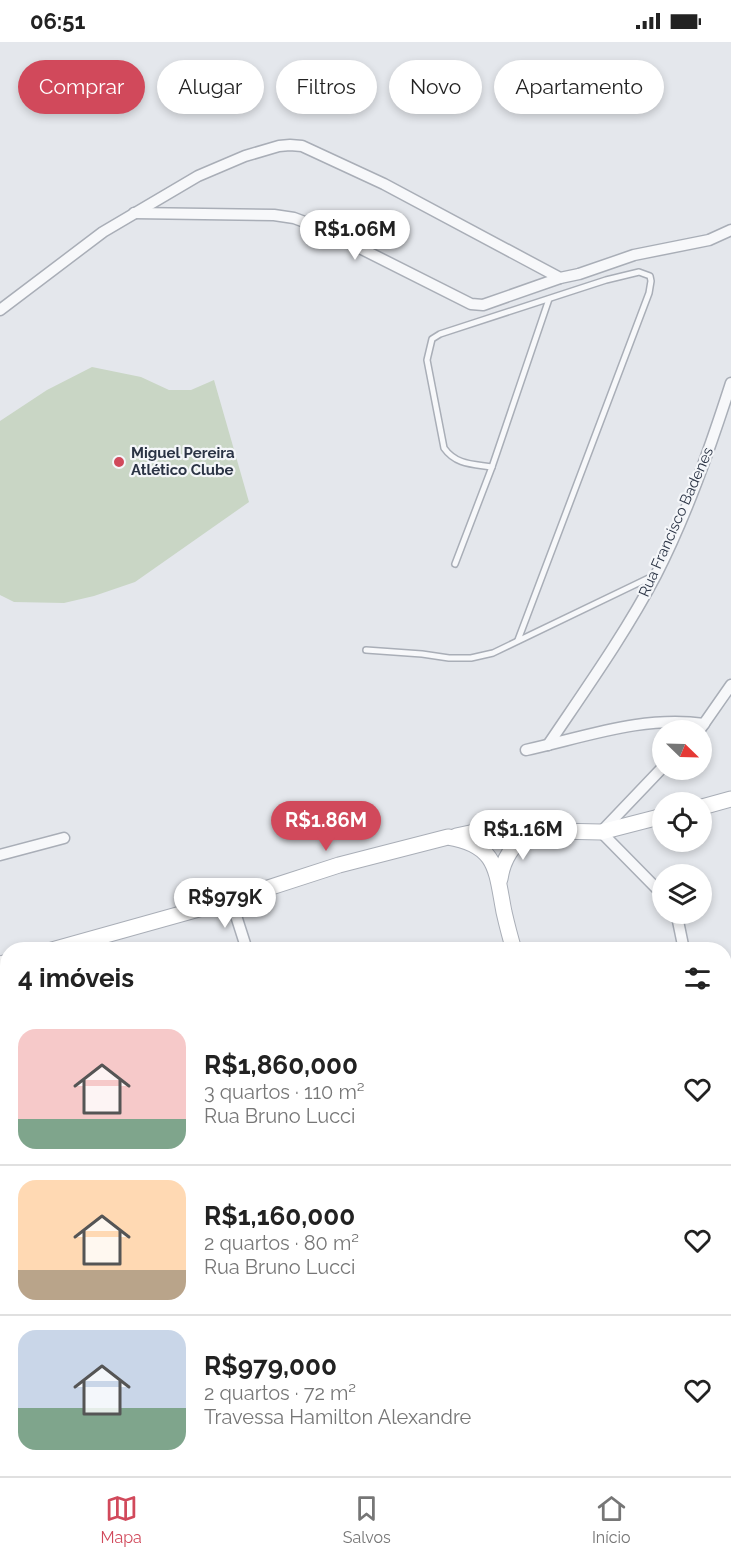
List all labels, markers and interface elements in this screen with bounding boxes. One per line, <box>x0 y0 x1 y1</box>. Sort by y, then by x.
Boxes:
text: 06:51 <box>30 8 85 34</box>
chip: Comprar <box>18 60 145 114</box>
chip: Alugar <box>157 60 264 114</box>
chip: Filtros <box>276 60 377 114</box>
chip: Novo <box>389 60 482 114</box>
chip: Apartamento <box>494 60 664 114</box>
pin: R$1.06M <box>300 210 410 261</box>
text: R$1.06M <box>314 217 396 241</box>
place label: Miguel Pereira Atlético Clube <box>131 444 235 479</box>
street label: Rua Francisco Badenes <box>635 444 717 600</box>
marker: Miguel Pereira Atlético Clube <box>112 455 126 469</box>
north arrow <box>652 720 712 780</box>
map controls <box>652 720 712 924</box>
button: locate <box>652 792 712 852</box>
pin: R$1.86M <box>271 801 381 852</box>
text: R$1.86M <box>285 808 367 832</box>
pin: R$1.16M <box>468 810 578 861</box>
text: R$1.16M <box>483 817 563 841</box>
button: layers <box>652 864 712 924</box>
pin: R$979K <box>176 878 274 929</box>
text: R$979K <box>188 885 262 909</box>
icon: filters <box>681 962 714 995</box>
text: 4 imóveis <box>18 963 134 993</box>
text: R$1,860,000 <box>204 1050 358 1080</box>
icon: home <box>66 1053 138 1125</box>
icon: heart <box>681 1073 714 1106</box>
text: 3 quartos · 110 m² <box>204 1080 365 1104</box>
text: Rua Bruno Lucci <box>204 1104 355 1128</box>
text: R$1,160,000 <box>204 1201 355 1231</box>
icon: home <box>66 1204 138 1276</box>
icon: heart <box>681 1224 714 1257</box>
text: 2 quartos · 80 m² <box>204 1231 359 1255</box>
text: Rua Bruno Lucci <box>204 1255 355 1279</box>
text: R$979,000 <box>204 1351 337 1381</box>
icon: home <box>66 1354 138 1426</box>
icon: heart <box>681 1374 714 1407</box>
text: 2 quartos · 72 m² <box>204 1381 356 1405</box>
text: Travessa Hamilton Alexandre <box>204 1405 471 1429</box>
tab: Mapa <box>101 1492 142 1547</box>
tab: Salvos <box>343 1492 391 1547</box>
tab: Início <box>592 1492 630 1547</box>

